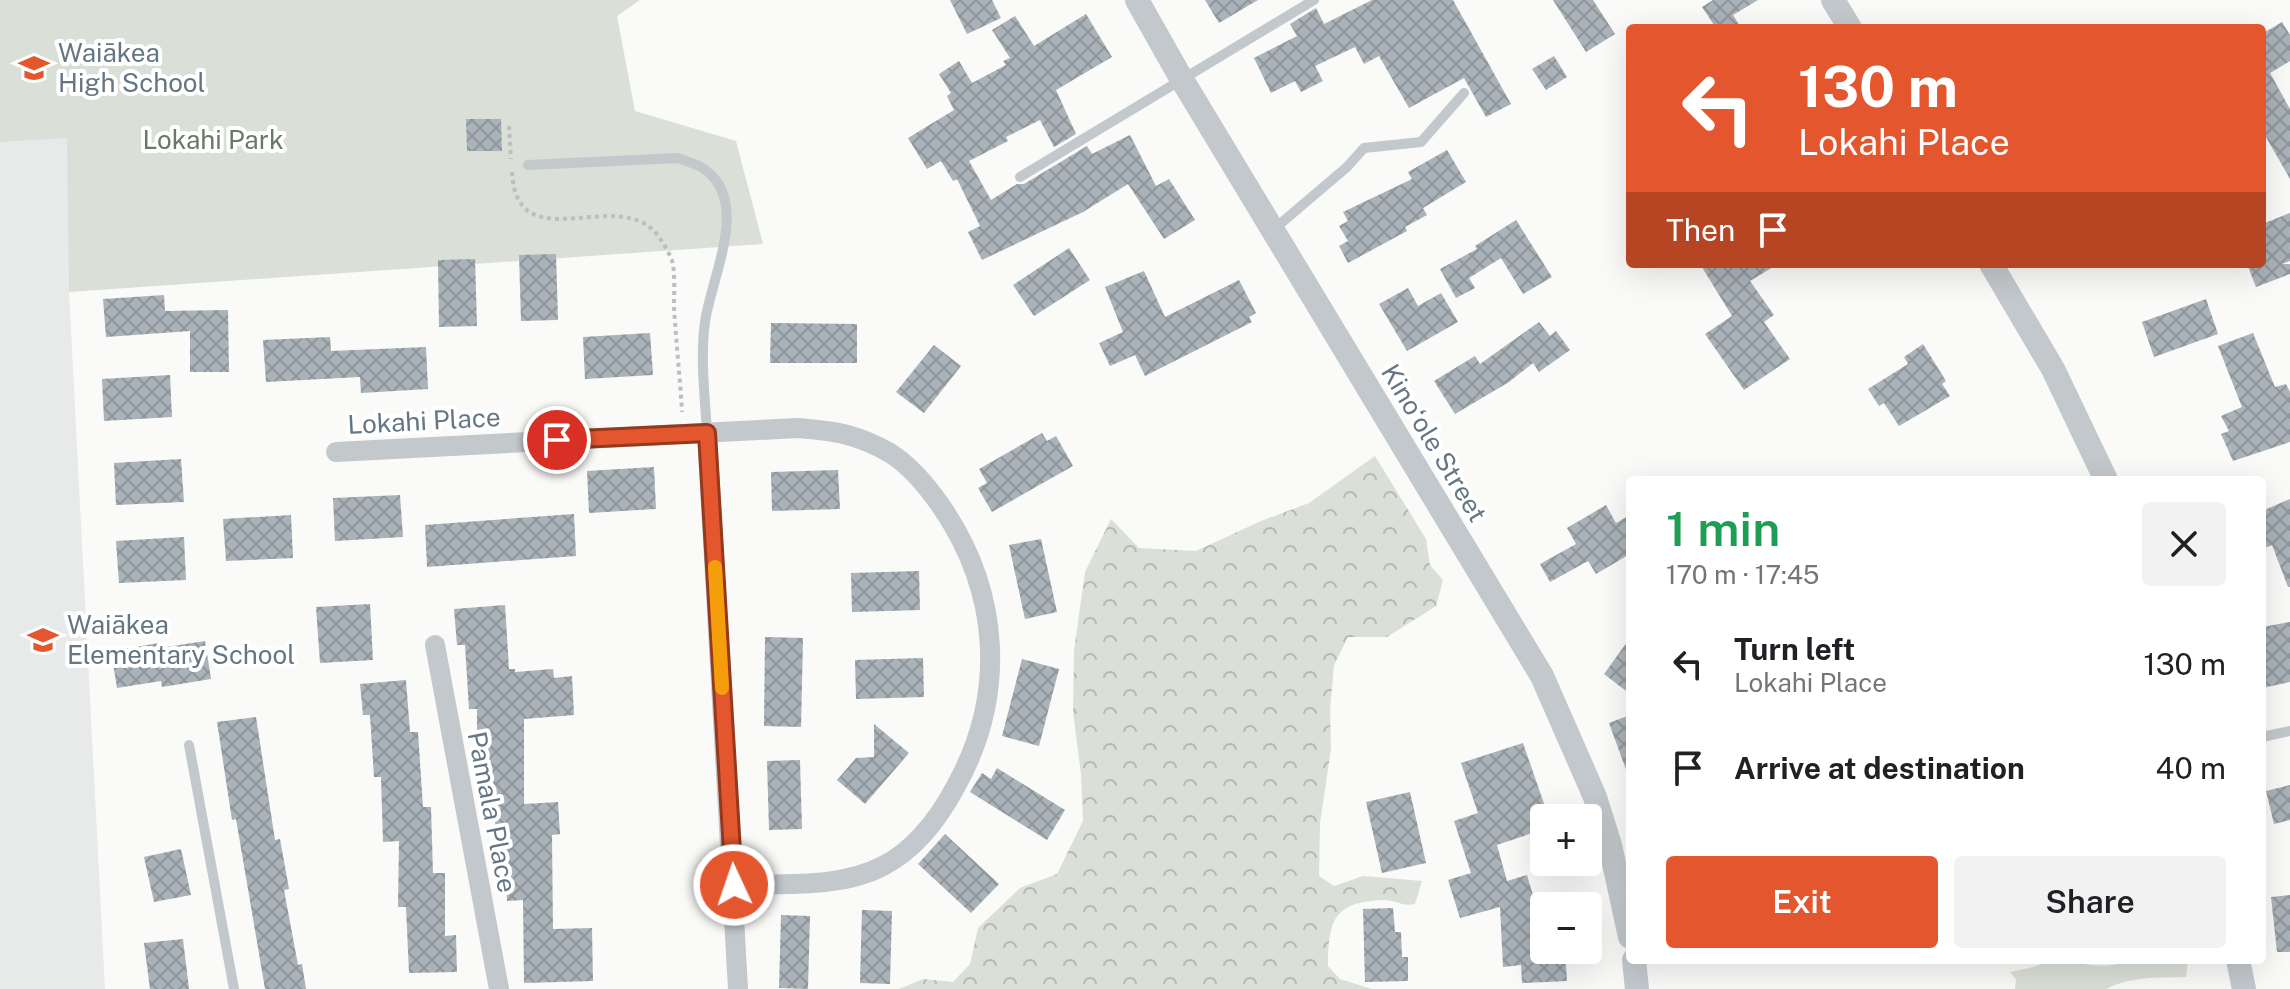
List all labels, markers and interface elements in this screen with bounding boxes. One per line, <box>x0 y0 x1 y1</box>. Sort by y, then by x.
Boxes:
place label: Waiākea High School <box>58 37 205 98</box>
school or university icon: Waiākea High School <box>17 51 51 85</box>
text: 130 m <box>1798 54 1958 120</box>
icon: left <box>1666 56 1770 160</box>
text: Lokahi Place <box>1798 121 2010 163</box>
park label: Lokahi Park <box>142 124 284 155</box>
icon: arrive <box>1751 208 1795 252</box>
text: Then <box>1666 212 1735 248</box>
street label: Kinoʻole Street <box>1375 358 1494 527</box>
street label: Lokahi Place <box>347 401 501 440</box>
pin <box>523 406 591 474</box>
icon: arrive <box>535 418 579 462</box>
text: 1 min <box>1666 500 1780 557</box>
button: close <box>2142 502 2226 586</box>
text: 170 m · 17:45 <box>1666 559 1820 590</box>
place label: Waiākea Elementary School <box>67 609 295 670</box>
school or university icon: Waiākea Elementary School <box>26 623 60 657</box>
text: Turn left <box>1734 631 1855 667</box>
icon: left <box>1666 642 1710 686</box>
text: 130 m <box>2143 646 2226 682</box>
text: Lokahi Place <box>1734 667 1887 698</box>
street label: Pamala Place <box>462 729 523 895</box>
icon: arrive <box>1666 746 1710 790</box>
text: Arrive at destination <box>1734 750 2025 786</box>
text: 40 m <box>2156 750 2226 786</box>
map controls <box>1530 804 1602 964</box>
button: + <box>1530 804 1602 876</box>
position arrow <box>692 843 776 927</box>
button: Exit <box>1666 856 1938 948</box>
button: Share <box>1954 856 2226 948</box>
button: − <box>1530 892 1602 964</box>

